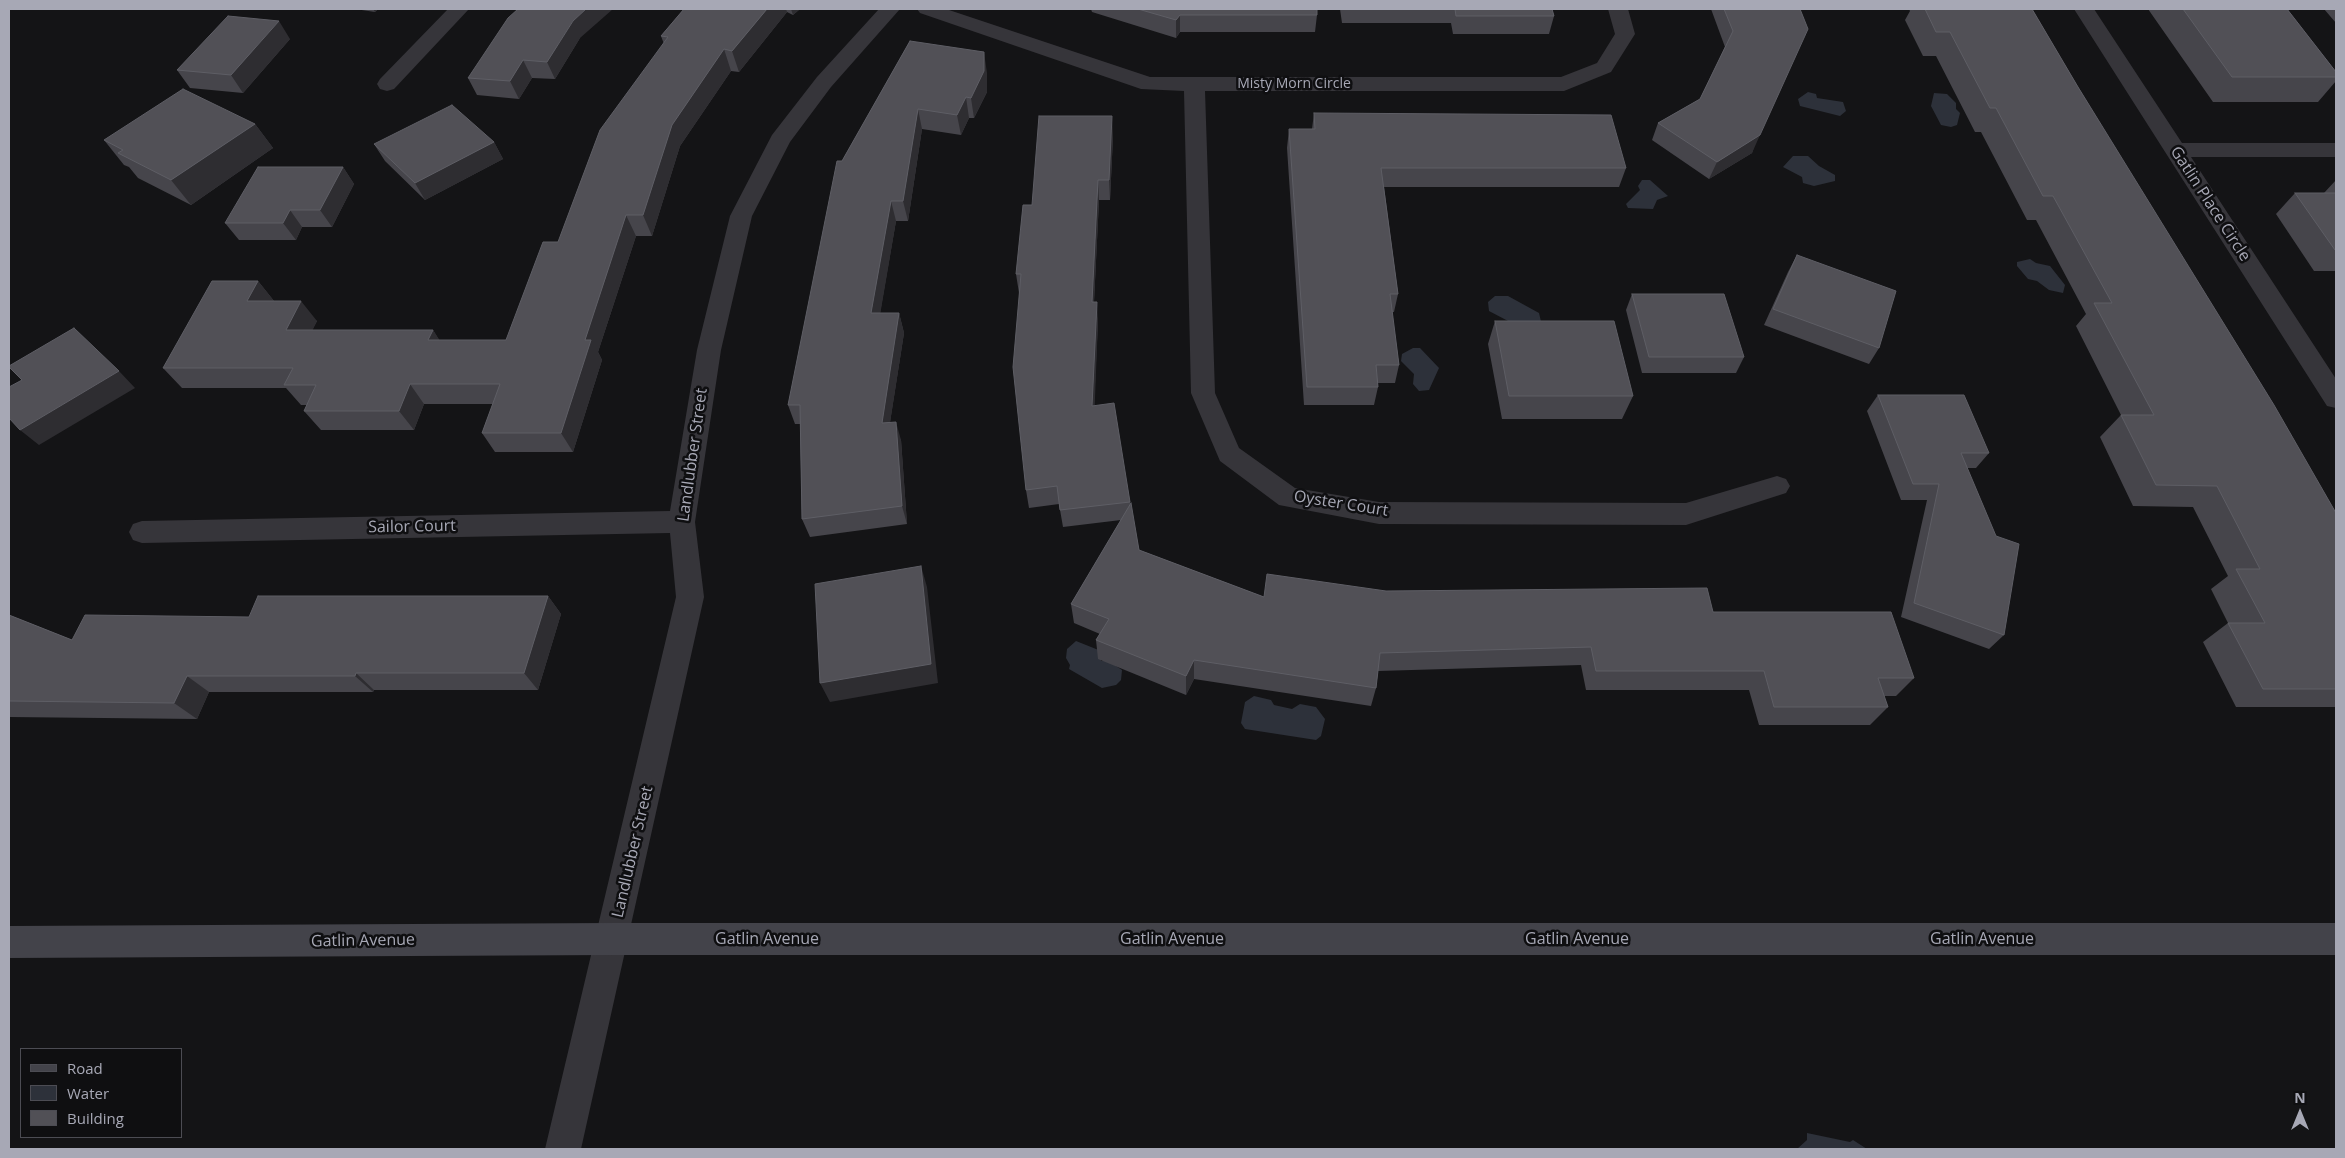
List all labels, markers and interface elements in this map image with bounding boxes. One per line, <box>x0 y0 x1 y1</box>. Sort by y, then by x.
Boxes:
street label: Misty Morn Circle <box>1237 76 1351 92</box>
street label: Gatlin Place Circle <box>2166 143 2254 265</box>
street label: Landlubber Street <box>674 387 712 523</box>
street label: Oyster Court <box>1292 487 1390 521</box>
street label: Sailor Court <box>368 517 456 537</box>
street label: Landlubber Street <box>609 784 657 920</box>
street label: Gatlin Avenue <box>715 929 819 949</box>
street label: Gatlin Avenue <box>1120 929 1224 949</box>
street label: Gatlin Avenue <box>1525 929 1629 949</box>
street label: Gatlin Avenue <box>1930 929 2034 949</box>
street label: Gatlin Avenue <box>311 930 415 952</box>
legend <box>20 1048 182 1138</box>
text: Road <box>67 1058 103 1078</box>
text: Water <box>67 1083 109 1103</box>
north arrow <box>2275 1088 2325 1138</box>
text: N <box>2294 1088 2306 1107</box>
text: Building <box>67 1108 124 1128</box>

